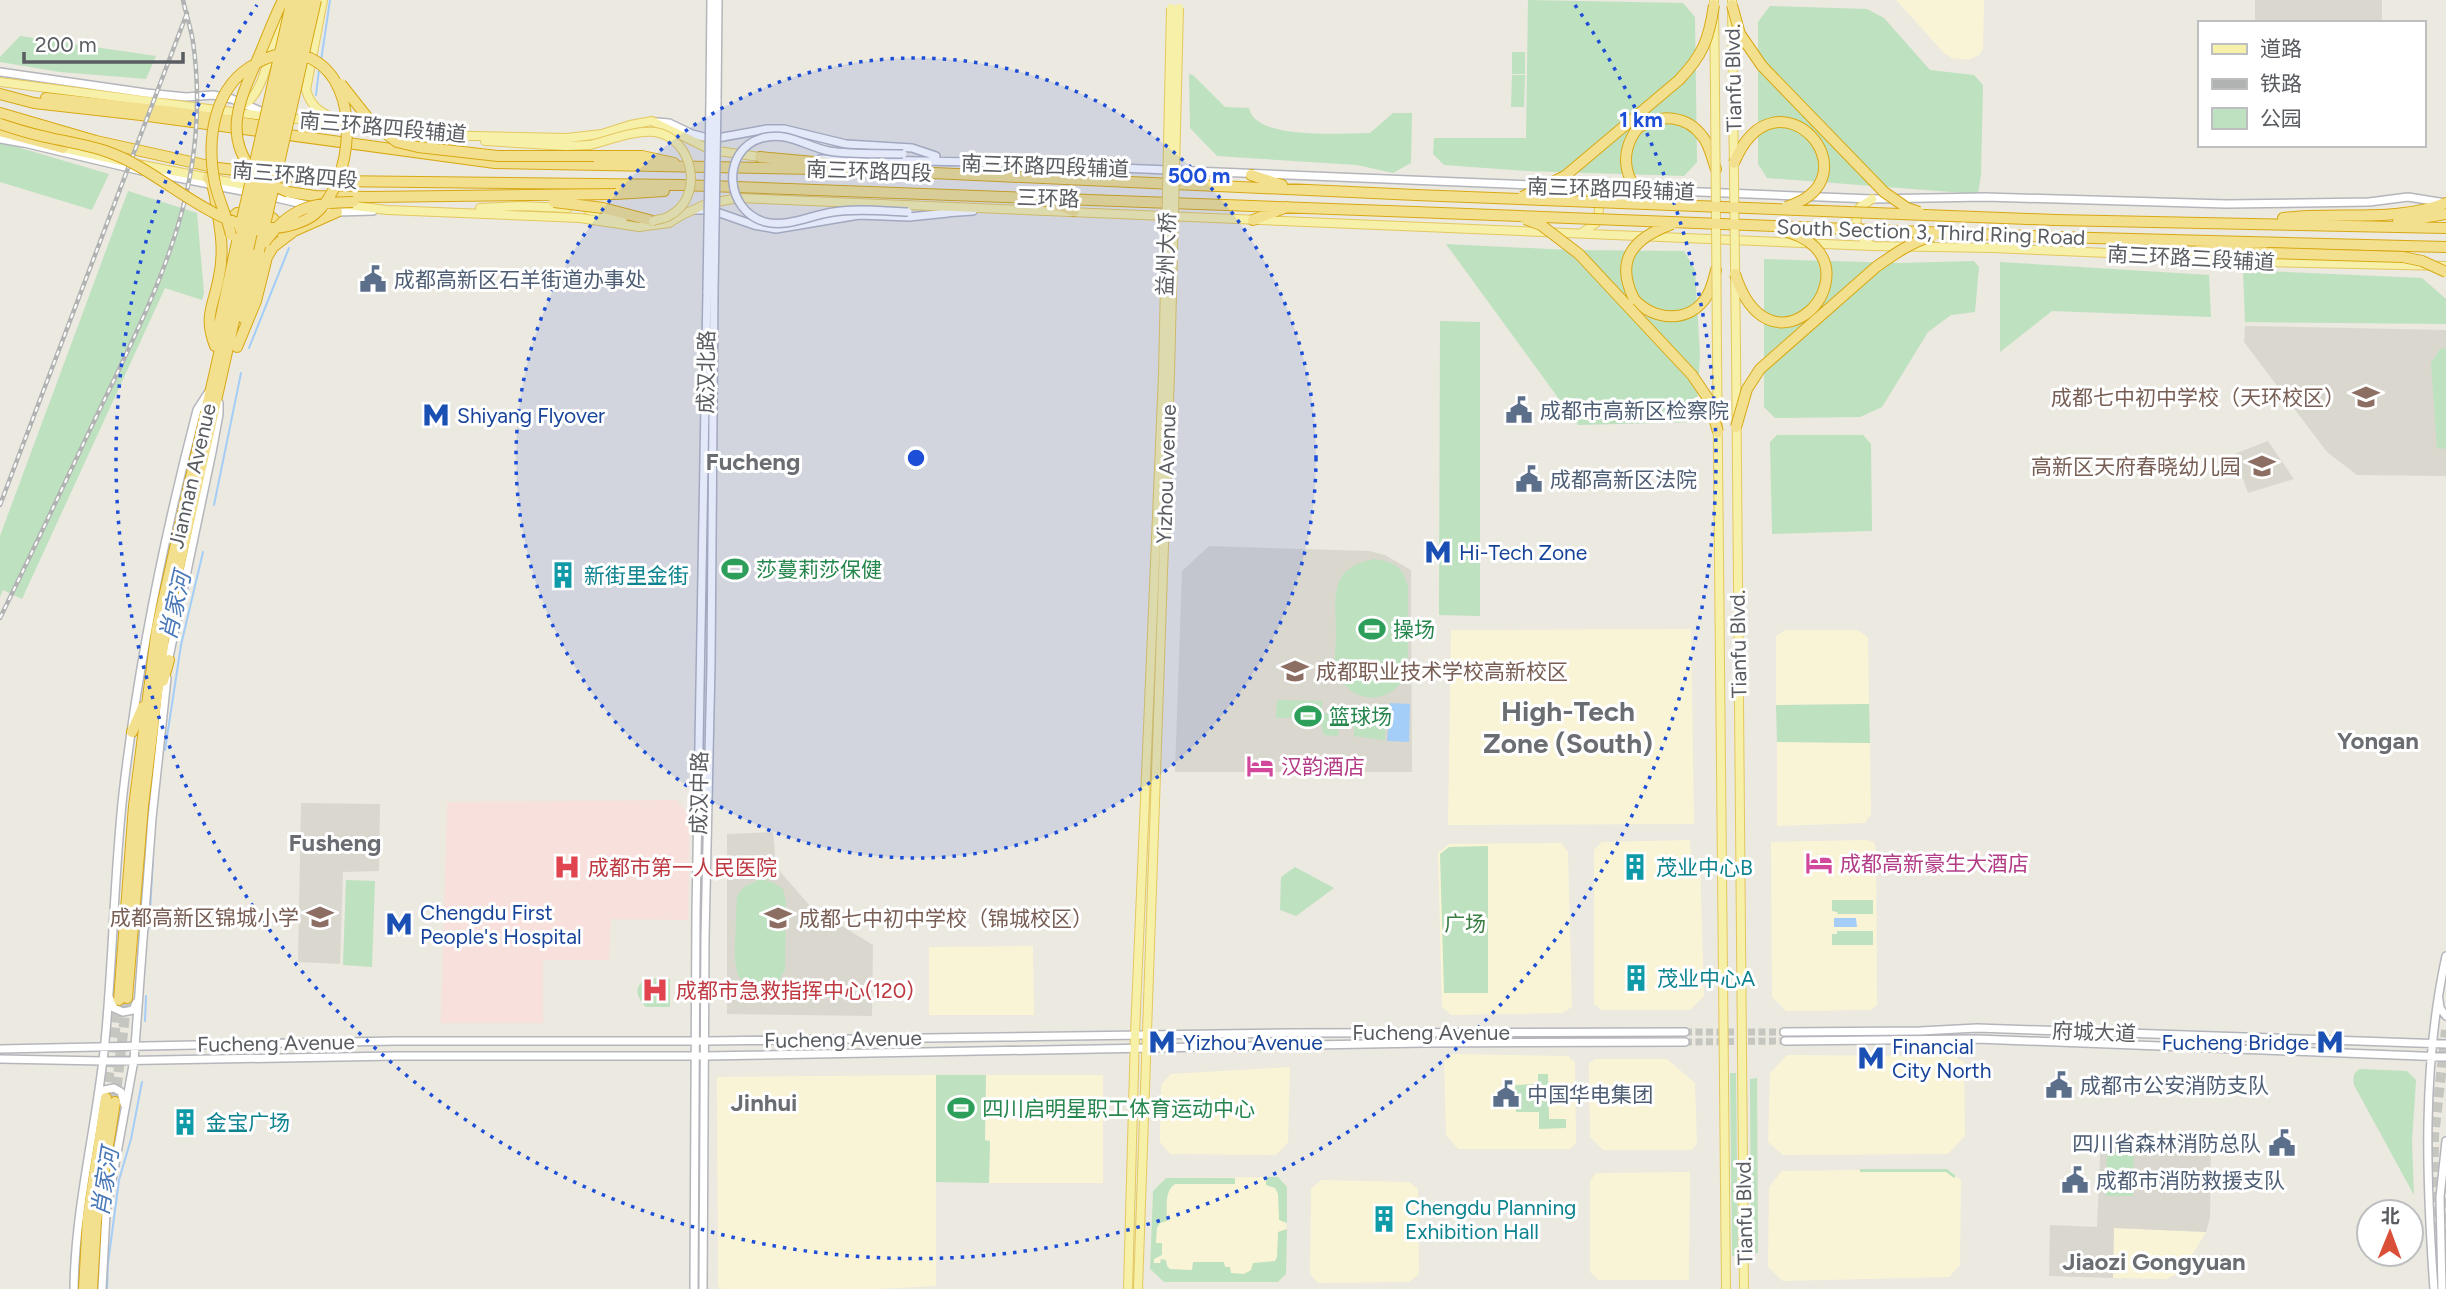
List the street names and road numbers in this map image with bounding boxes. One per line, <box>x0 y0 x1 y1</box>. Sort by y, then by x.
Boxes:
street label: Tianfu Blvd. <box>1720 24 1746 132</box>
street label: 南三环路四段辅道 <box>298 107 468 147</box>
street label: 南三环路四段辅道 <box>961 151 1129 181</box>
street label: 南三环路四段 <box>806 156 932 186</box>
street label: 南三环路四段 <box>231 157 359 193</box>
street label: 南三环路四段辅道 <box>1527 174 1695 204</box>
street label: 三环路 <box>1016 184 1080 212</box>
street label: 益州大桥 <box>1152 212 1180 296</box>
street label: South Section 3, Third Ring Road <box>1776 214 2086 250</box>
street label: 南三环路三段辅道 <box>2106 241 2276 275</box>
street label: 成汉北路 <box>693 330 719 414</box>
street label: Jiannan Avenue <box>163 401 221 551</box>
street label: Yizhou Avenue <box>1151 404 1181 544</box>
street label: Tianfu Blvd. <box>1725 590 1751 698</box>
street label: 成汉中路 <box>686 751 712 835</box>
street label: 府城大道 <box>2052 1018 2136 1046</box>
street label: Fucheng Avenue <box>1352 1020 1510 1045</box>
street label: Fucheng Avenue <box>764 1025 922 1053</box>
street label: Fucheng Avenue <box>197 1029 355 1057</box>
street label: Tianfu Blvd. <box>1731 1157 1757 1265</box>

